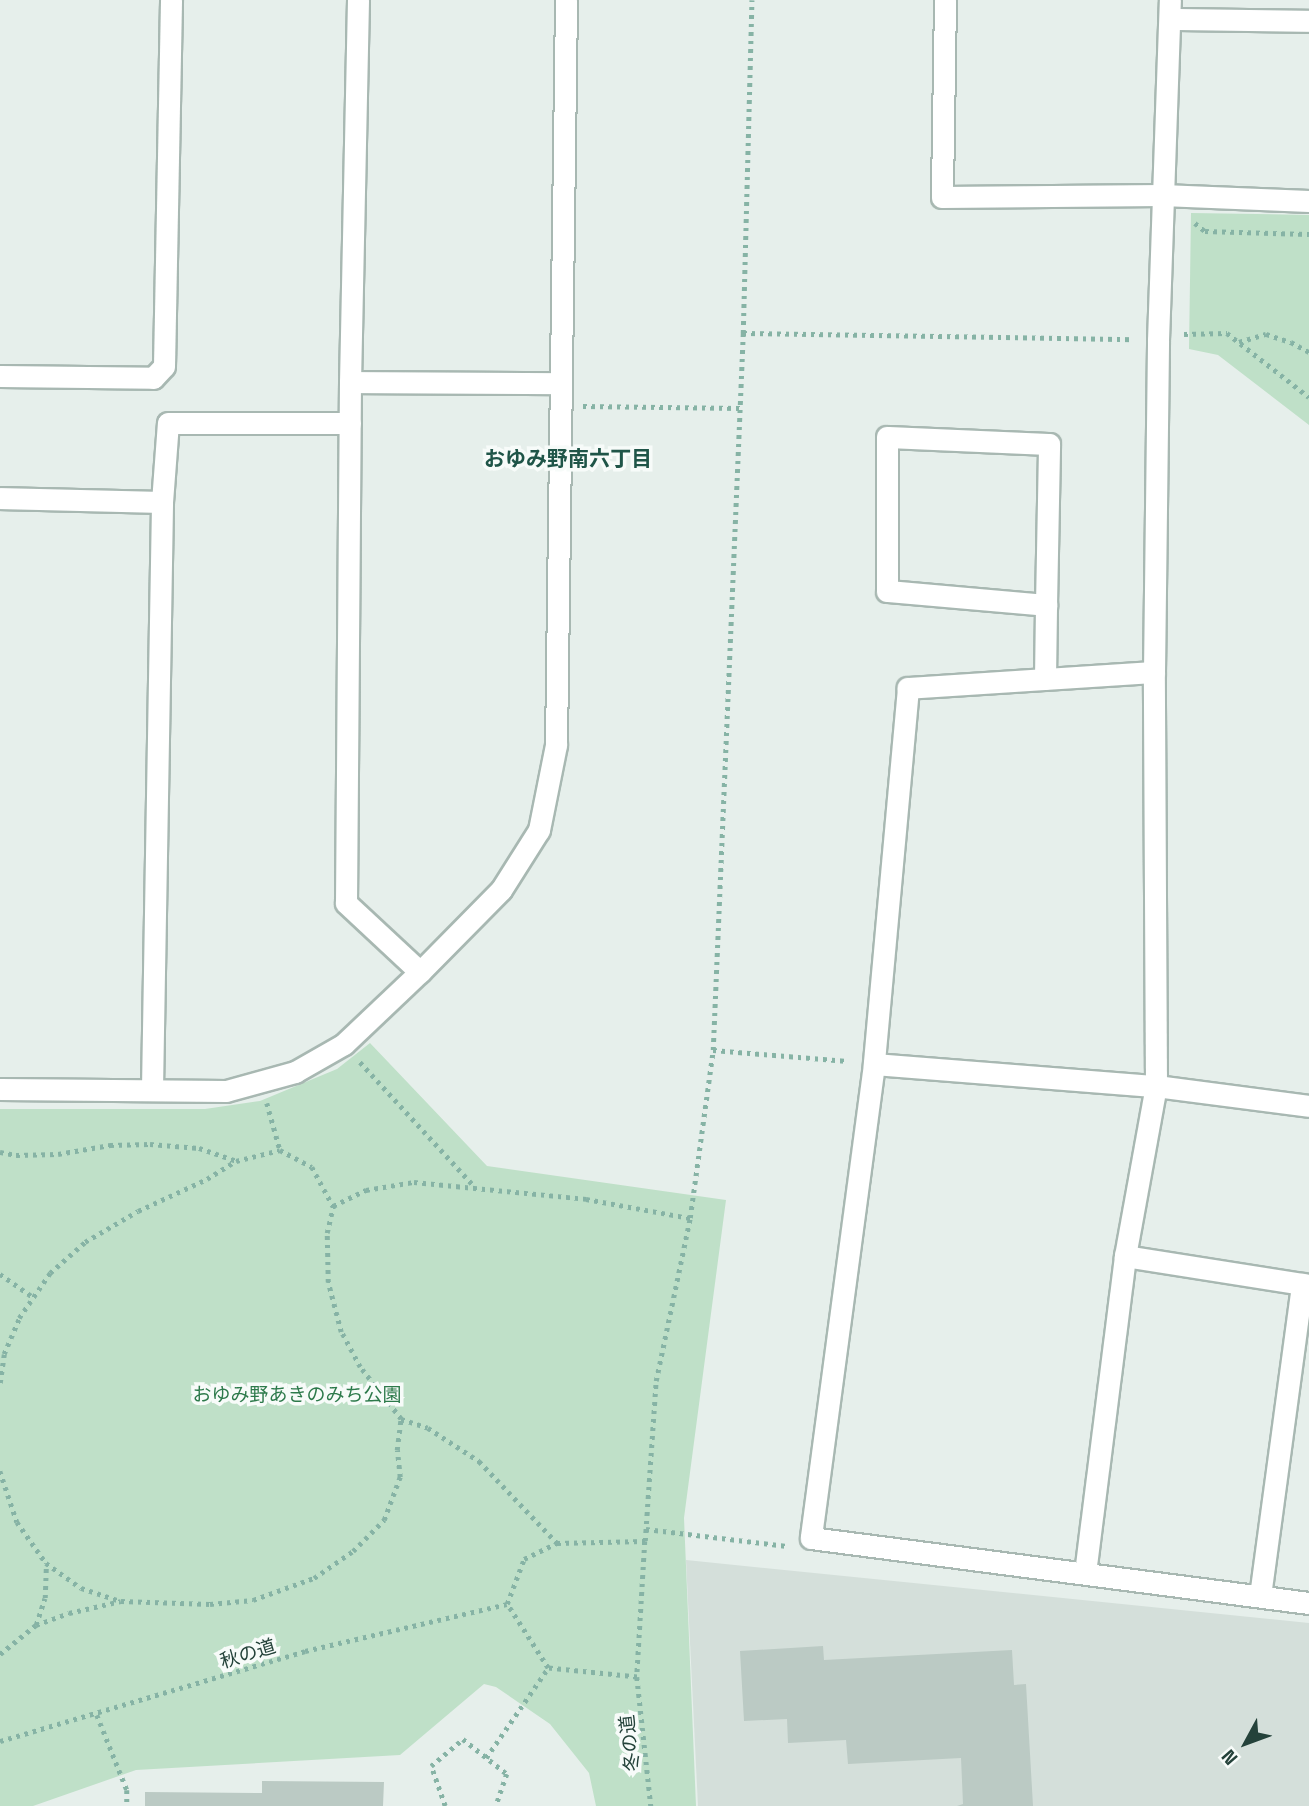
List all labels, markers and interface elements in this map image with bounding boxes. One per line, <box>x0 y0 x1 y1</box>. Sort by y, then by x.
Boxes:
district label: おゆみ野南六丁目 <box>484 446 652 472</box>
park label: おゆみ野あきのみち公園 <box>193 1384 401 1406</box>
street label: 秋の道 <box>217 1635 279 1673</box>
north arrow <box>1211 1708 1281 1778</box>
street label: 冬の道 <box>616 1713 644 1773</box>
text: N <box>1216 1744 1243 1770</box>

